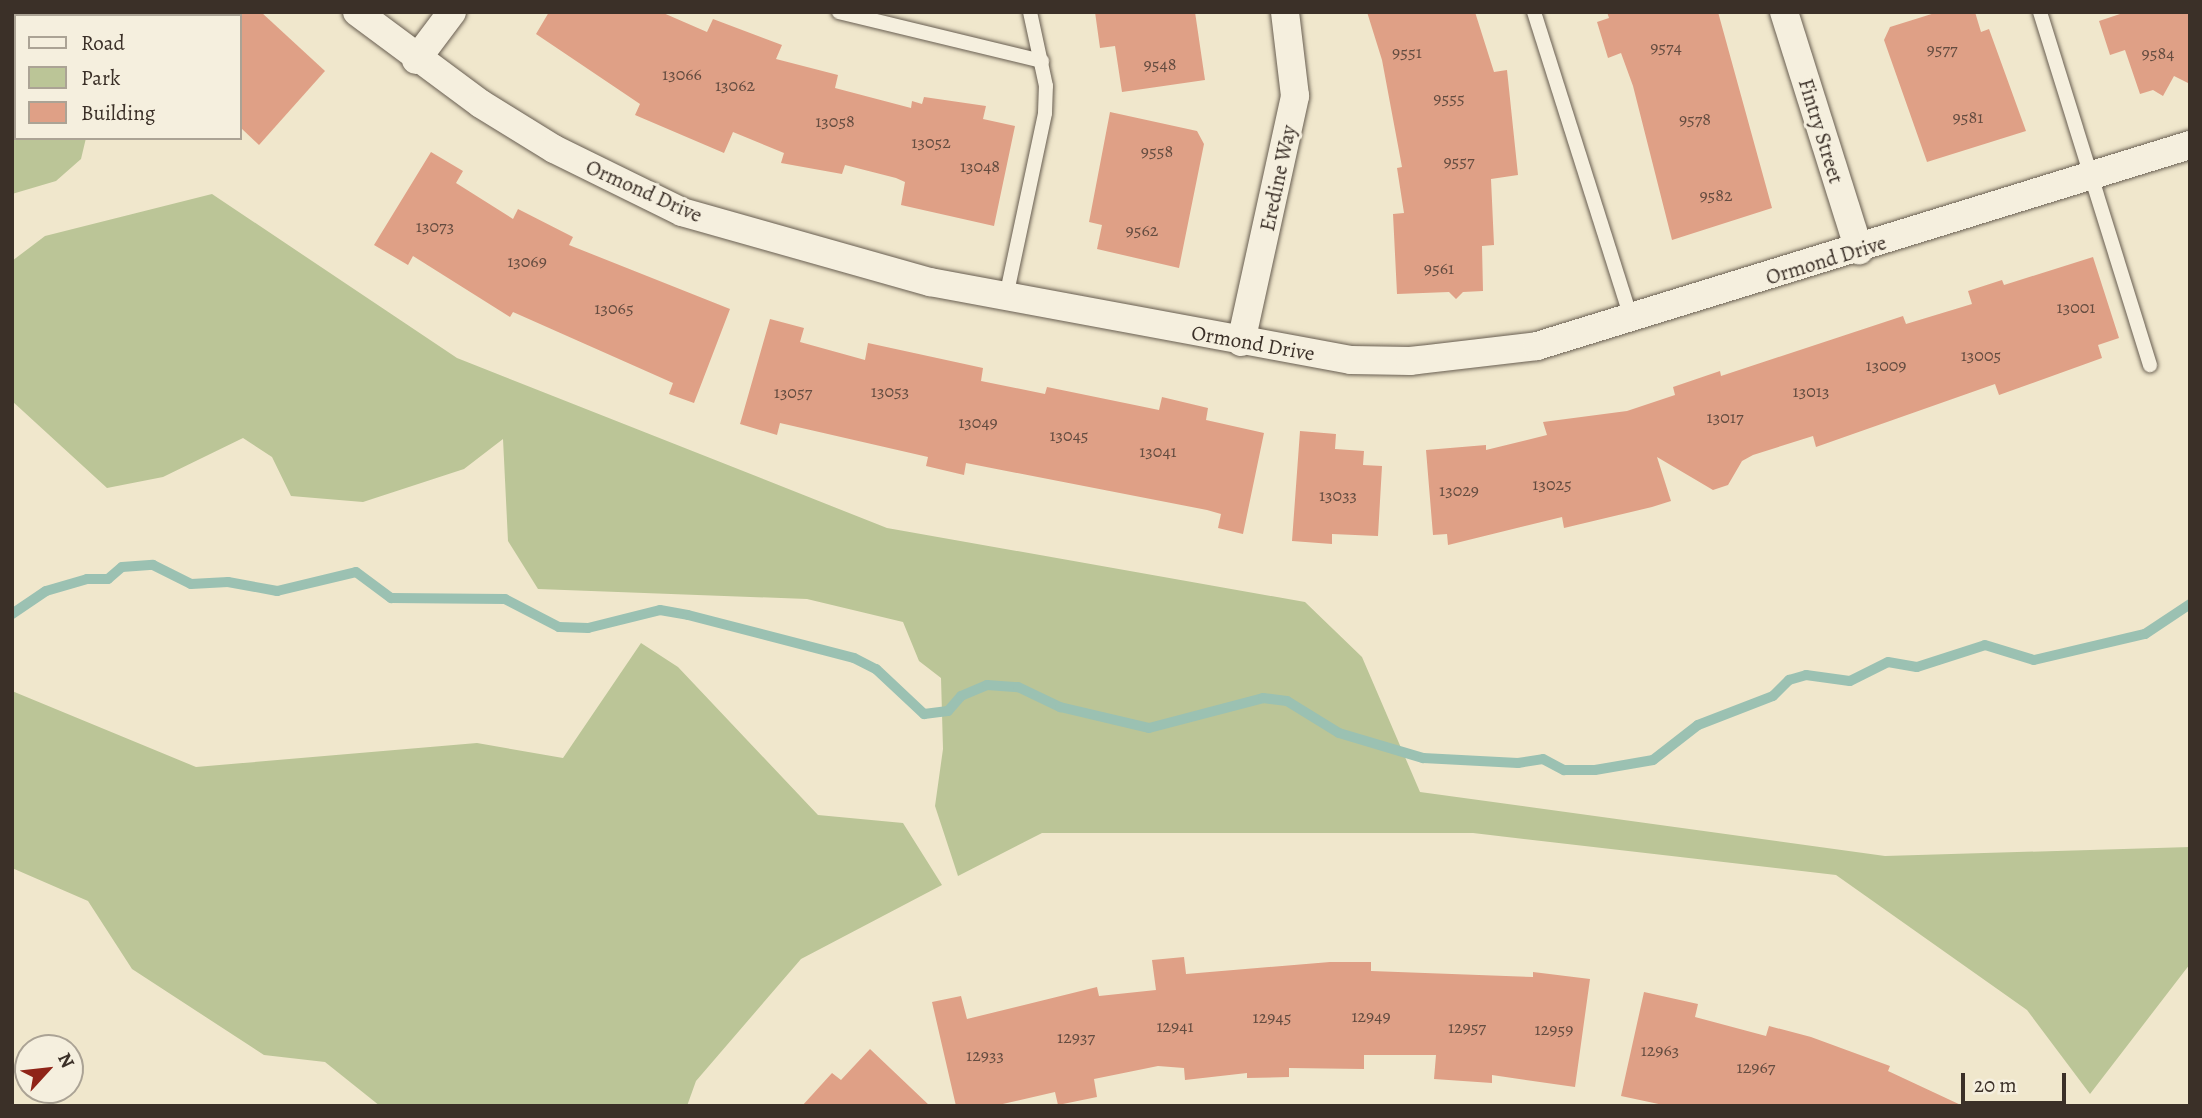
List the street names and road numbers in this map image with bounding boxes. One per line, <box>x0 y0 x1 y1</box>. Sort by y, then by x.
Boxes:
street label: Fintry Street <box>1793 76 1849 186</box>
street label: Eredine Way <box>1254 123 1302 233</box>
street label: Ormond Drive <box>582 154 706 228</box>
street label: Ormond Drive <box>1763 230 1889 290</box>
street label: Ormond Drive <box>1189 320 1317 366</box>

